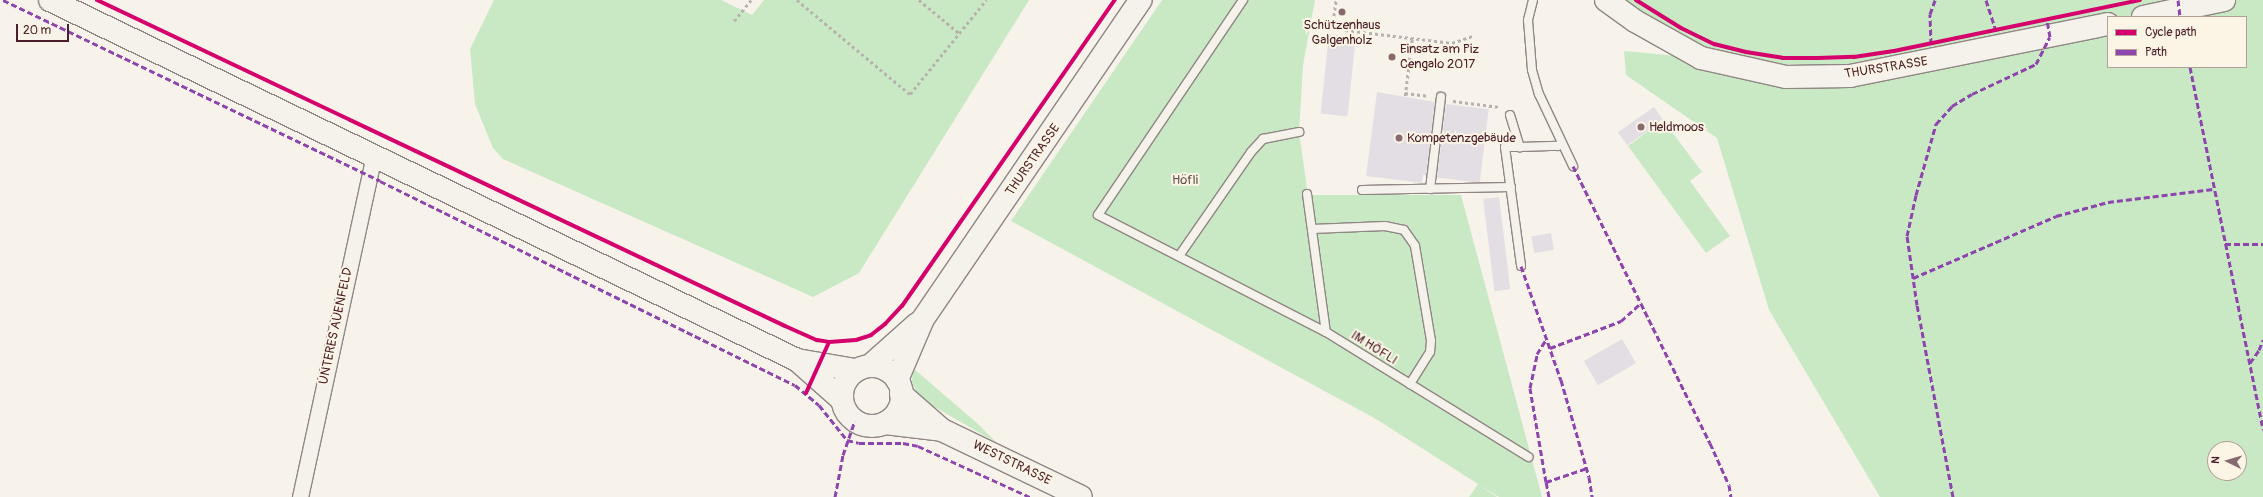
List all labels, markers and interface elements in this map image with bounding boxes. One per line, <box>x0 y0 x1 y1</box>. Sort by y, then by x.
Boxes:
marker: Schützenhaus Galgenholz <box>1337 7 1347 17</box>
scale bar <box>18 16 71 42</box>
legend <box>2107 16 2247 68</box>
place label: Schützenhaus Galgenholz <box>1304 18 1380 49</box>
text: 20 m <box>23 23 51 38</box>
text: Cycle path <box>2145 25 2196 40</box>
place label: Einsatz am Piz Cengalo 2017 <box>1400 42 1479 73</box>
text: Path <box>2145 45 2167 60</box>
marker: Einsatz am Piz Cengalo 2017 <box>1387 52 1397 62</box>
street label: THURSTRASSE <box>1843 54 1929 82</box>
place label: Heldmoos <box>1649 119 1704 135</box>
street label: THURSTRASSE <box>1002 121 1064 199</box>
marker: Heldmoos <box>1636 122 1646 132</box>
place label: Kompetenzgebäude <box>1407 130 1516 146</box>
marker: Kompetenzgebäude <box>1394 133 1404 143</box>
park label: Höfli <box>1172 172 1198 188</box>
street label: UNTERES AUENFELD <box>316 266 356 386</box>
street label: IM HÖFLI <box>1348 328 1400 368</box>
street label: WESTSTRASSE <box>970 437 1054 489</box>
north arrow <box>2207 441 2247 481</box>
text: N <box>2209 456 2222 464</box>

